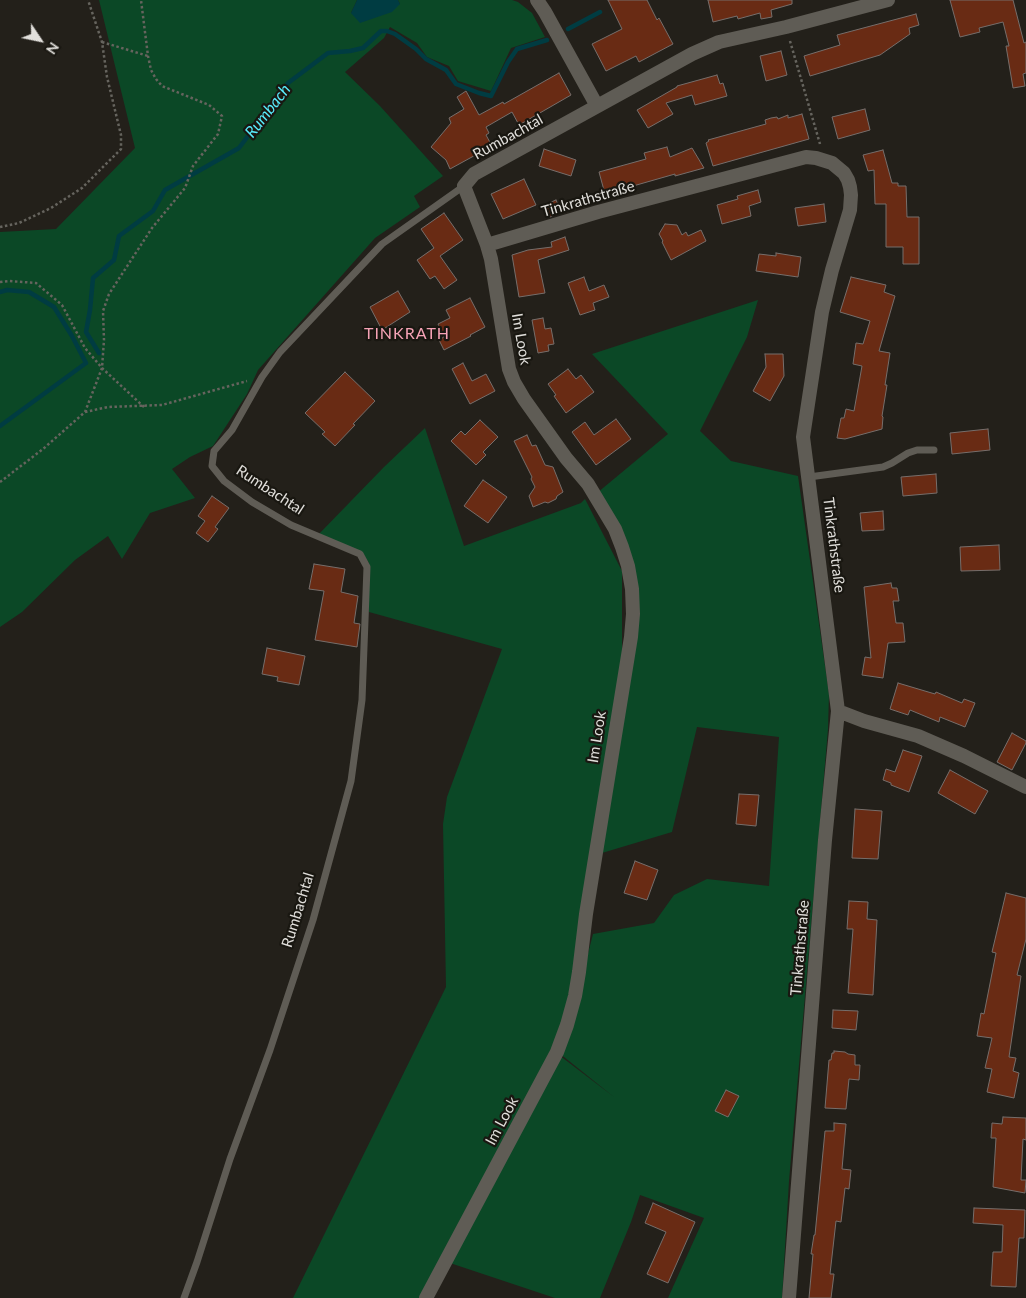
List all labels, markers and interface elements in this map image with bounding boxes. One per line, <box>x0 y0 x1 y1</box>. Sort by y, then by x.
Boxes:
north arrow <box>15 15 65 65</box>
text: N <box>43 39 63 58</box>
water label: Rumbach <box>241 80 295 142</box>
street label: Rumbachtal <box>470 110 546 164</box>
street label: Tinkrathstraße <box>539 177 637 221</box>
street label: Im Look <box>508 312 534 366</box>
district label: TINKRATH <box>363 324 451 344</box>
street label: Rumbachtal <box>233 461 307 519</box>
street label: Tinkrathstraße <box>819 496 849 594</box>
street label: Im Look <box>584 710 610 764</box>
street label: Rumbachtal <box>278 870 318 950</box>
street label: Tinkrathstraße <box>787 899 813 997</box>
street label: Im Look <box>482 1094 522 1148</box>

